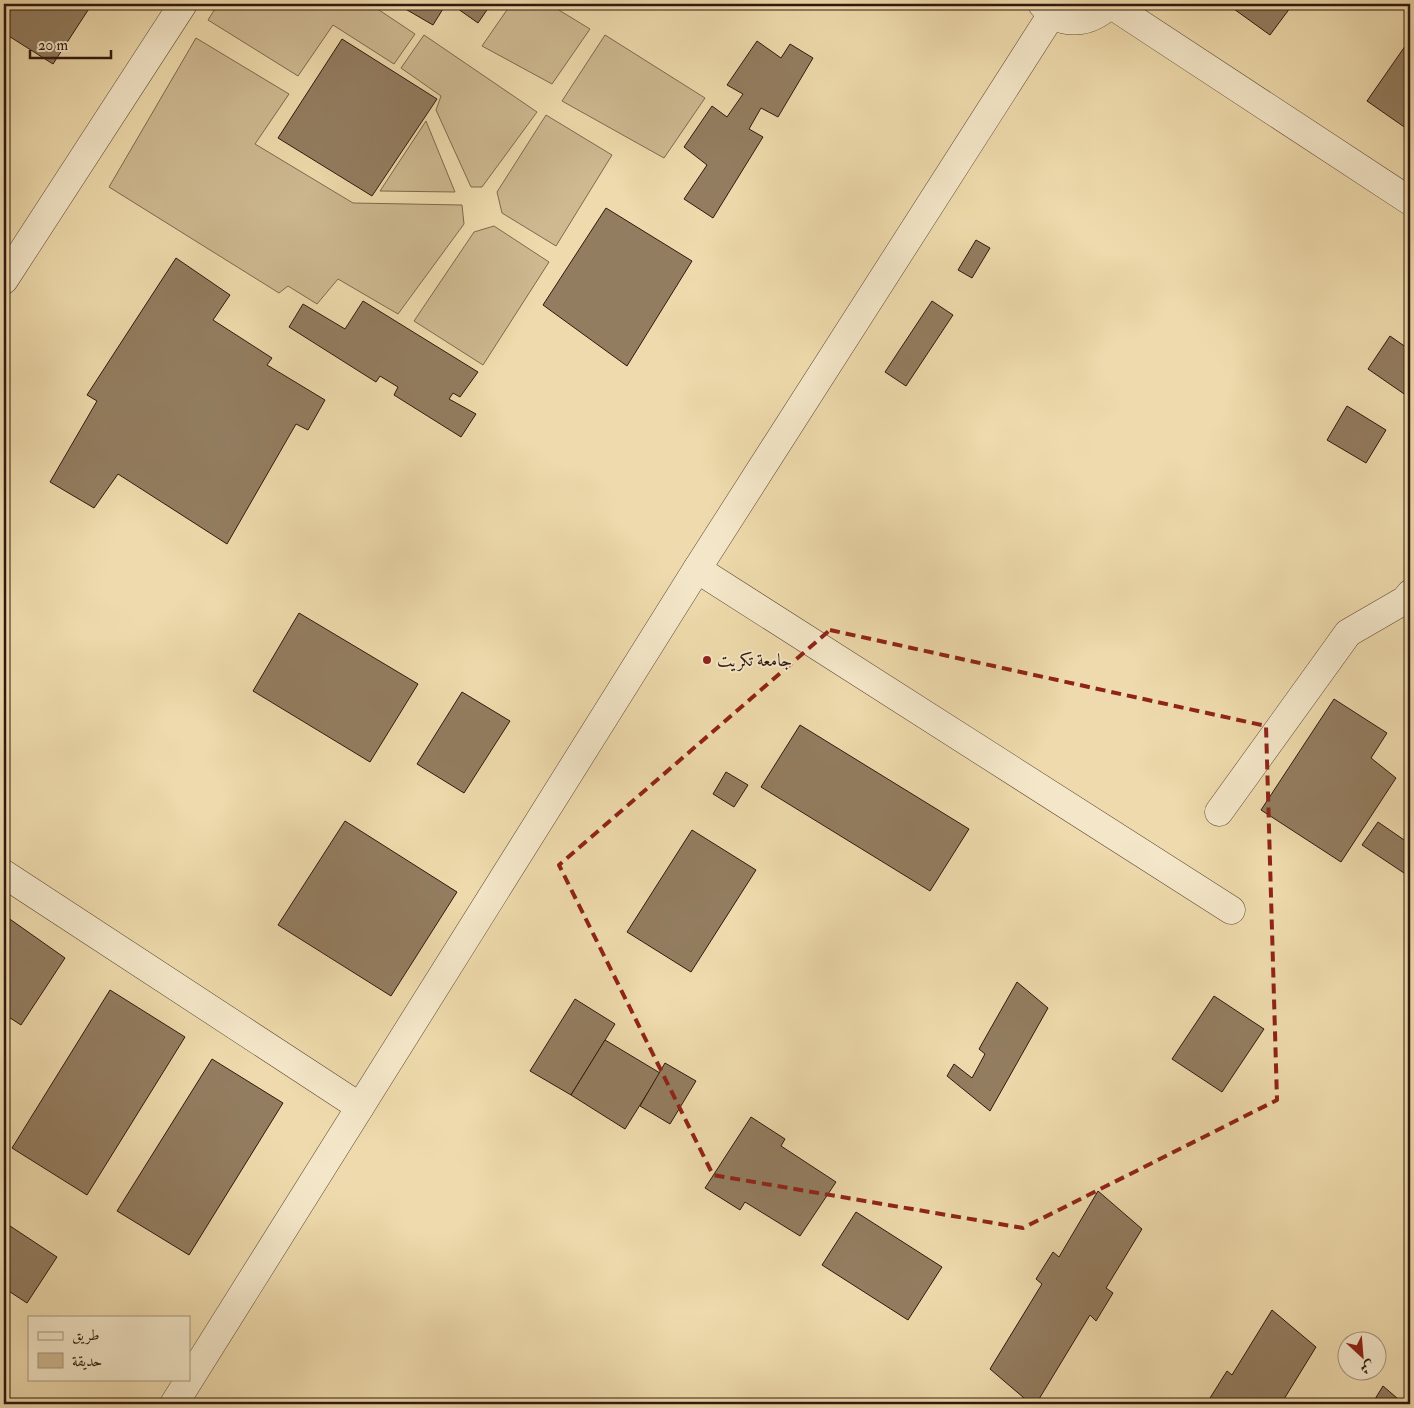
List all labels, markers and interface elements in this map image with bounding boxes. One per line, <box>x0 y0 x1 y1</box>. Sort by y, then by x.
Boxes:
scale bar <box>30 28 111 60</box>
text: 20 m <box>38 36 68 55</box>
place label: جامعة تكريت <box>717 649 792 672</box>
marker: جامعة تكريت <box>701 654 713 666</box>
legend <box>28 1316 190 1380</box>
text: طريق <box>72 1326 99 1345</box>
north arrow <box>1336 1330 1386 1380</box>
text: حديقة <box>72 1352 102 1371</box>
text: ش <box>1357 1357 1377 1378</box>

